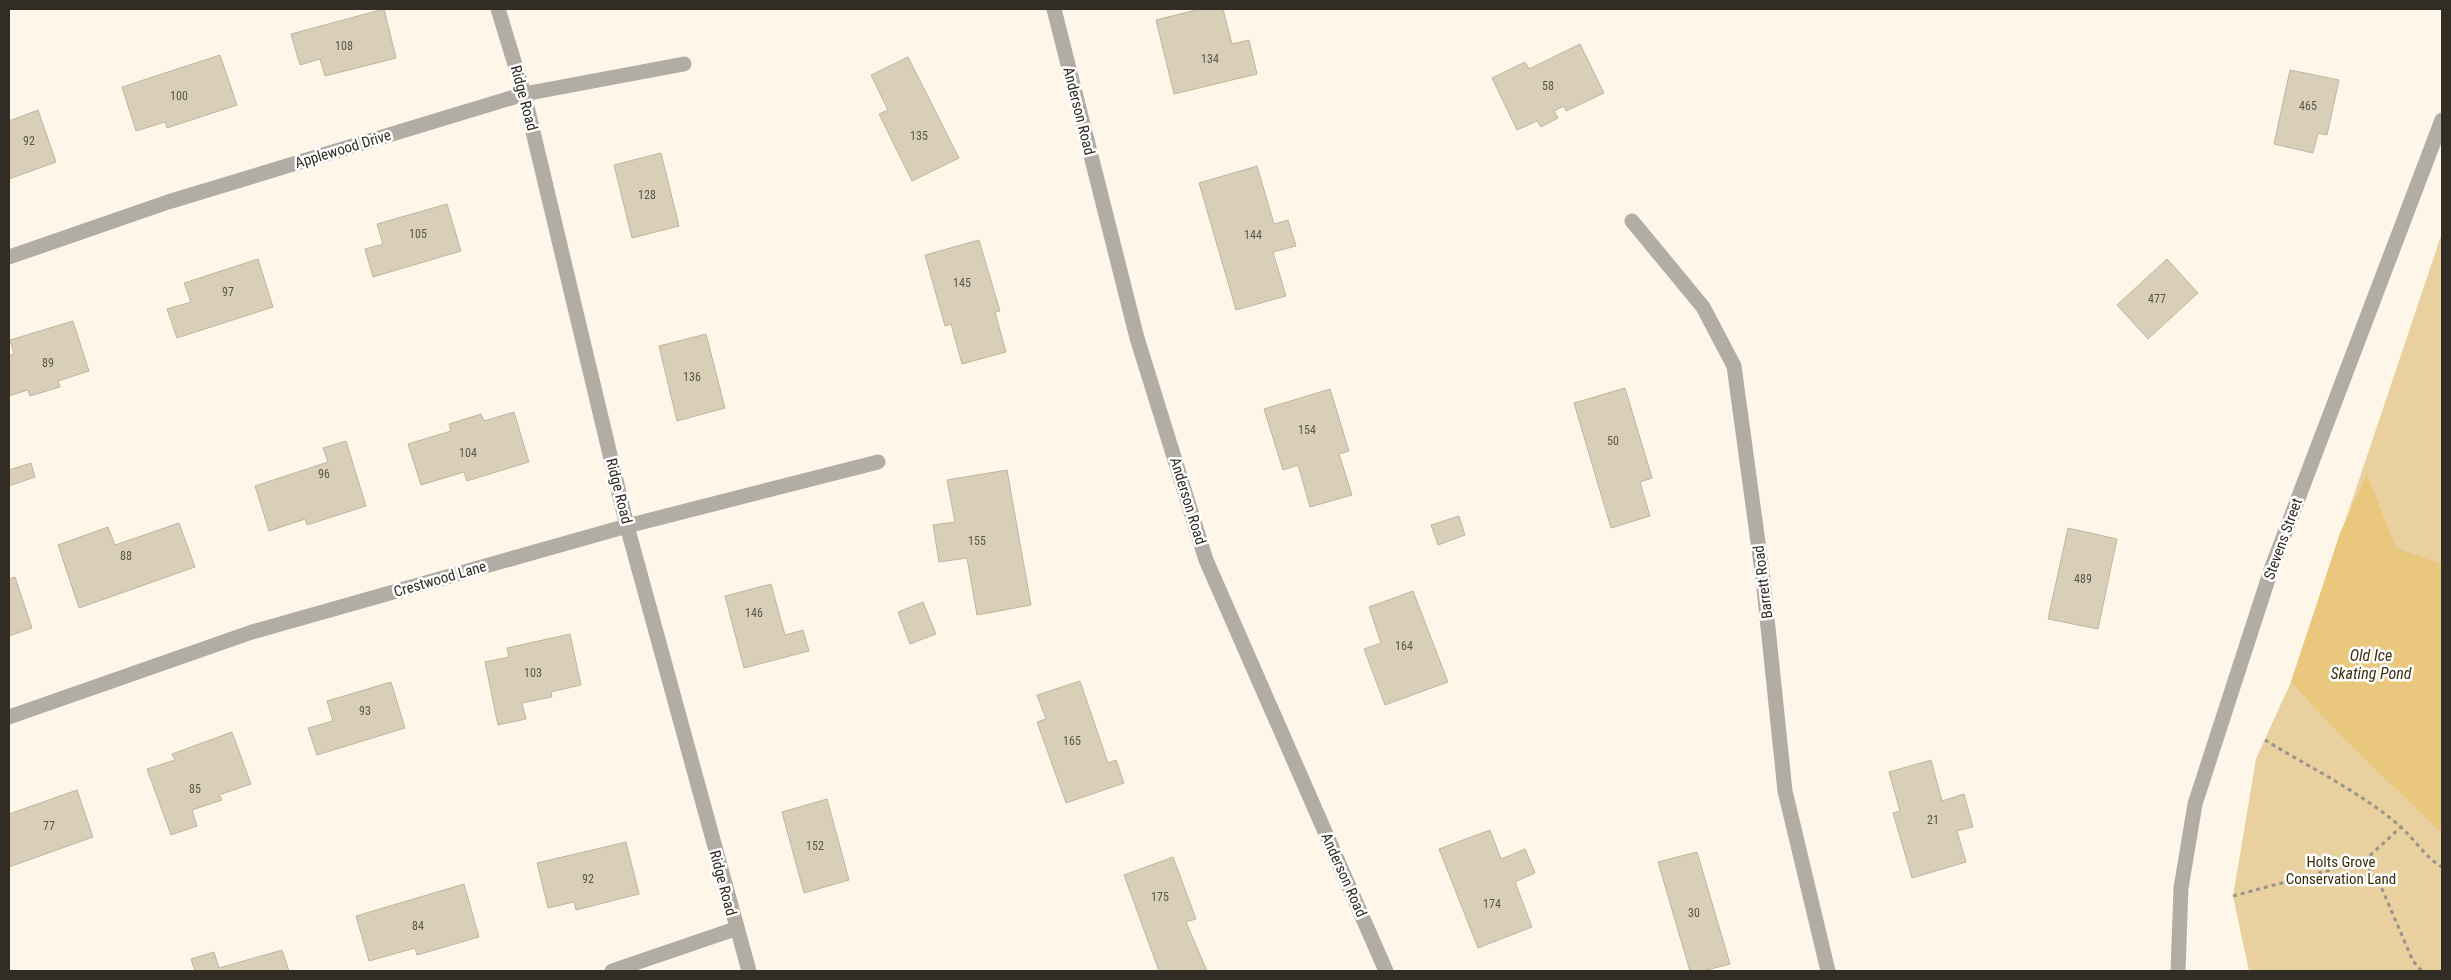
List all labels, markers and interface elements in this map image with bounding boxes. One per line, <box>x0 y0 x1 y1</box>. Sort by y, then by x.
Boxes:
house number: 108 <box>335 39 353 53</box>
house number: 134 <box>1201 52 1219 66</box>
street label: Ridge Road <box>507 63 541 133</box>
street label: Anderson Road <box>1059 65 1099 157</box>
house number: 58 <box>1542 79 1554 93</box>
house number: 100 <box>170 89 188 103</box>
house number: 465 <box>2299 99 2317 113</box>
street label: Applewood Drive <box>293 126 393 172</box>
house number: 135 <box>910 129 928 143</box>
house number: 92 <box>23 134 35 148</box>
house number: 128 <box>638 188 656 202</box>
house number: 105 <box>409 227 427 241</box>
house number: 144 <box>1244 228 1262 242</box>
house number: 145 <box>953 276 971 290</box>
house number: 97 <box>222 285 234 299</box>
house number: 477 <box>2148 292 2166 306</box>
house number: 89 <box>42 356 54 370</box>
house number: 136 <box>683 370 701 384</box>
house number: 154 <box>1298 423 1316 437</box>
house number: 50 <box>1607 434 1619 448</box>
house number: 104 <box>459 446 477 460</box>
street label: Anderson Road <box>1166 455 1210 547</box>
street label: Ridge Road <box>602 456 636 526</box>
house number: 96 <box>318 467 330 481</box>
street label: Stevens Street <box>2260 496 2306 582</box>
house number: 155 <box>968 534 986 548</box>
street label: Barrett Road <box>1750 544 1776 620</box>
house number: 88 <box>120 549 132 563</box>
street label: Crestwood Lane <box>392 557 488 601</box>
house number: 489 <box>2074 572 2092 586</box>
house number: 146 <box>745 606 763 620</box>
house number: 164 <box>1395 639 1413 653</box>
water label: Old Ice Skating Pond <box>2331 646 2412 683</box>
house number: 103 <box>524 666 542 680</box>
house number: 93 <box>359 704 371 718</box>
house number: 165 <box>1063 734 1081 748</box>
house number: 85 <box>189 782 201 796</box>
house number: 21 <box>1927 813 1939 827</box>
house number: 77 <box>43 819 55 833</box>
street label: Anderson Road <box>1317 830 1371 920</box>
house number: 152 <box>806 839 824 853</box>
street label: Ridge Road <box>706 848 740 918</box>
park label: Holts Grove Conservation Land <box>2286 853 2396 888</box>
house number: 92 <box>582 872 594 886</box>
house number: 175 <box>1151 890 1169 904</box>
house number: 174 <box>1483 897 1501 911</box>
house number: 30 <box>1688 906 1700 920</box>
house number: 84 <box>412 919 424 933</box>

